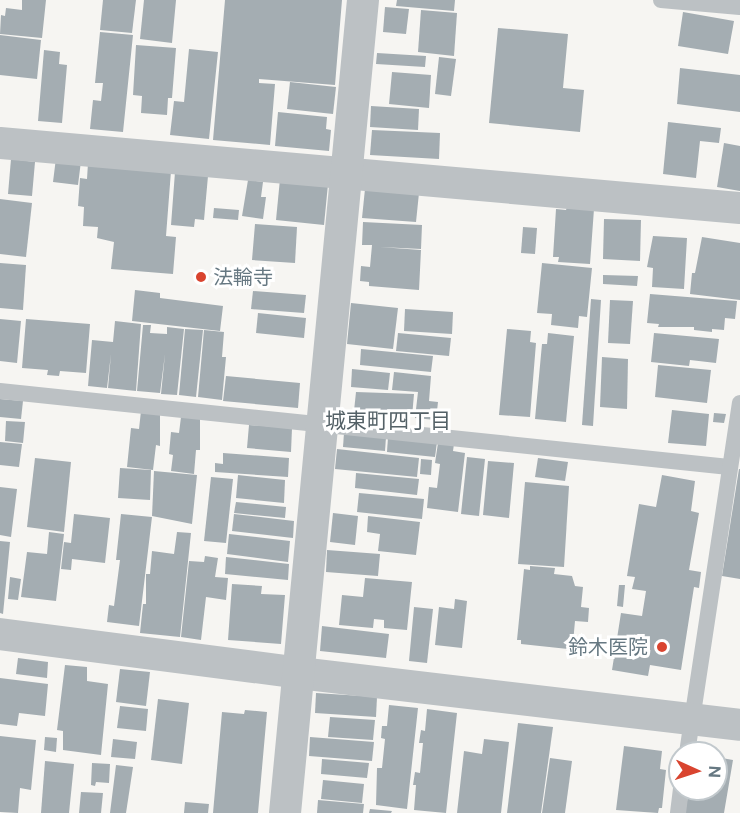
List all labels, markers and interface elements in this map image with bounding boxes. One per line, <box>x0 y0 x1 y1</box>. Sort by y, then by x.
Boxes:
place label: 法輪寺 <box>213 265 273 289</box>
marker: 法輪寺 <box>194 270 208 284</box>
district label: 城東町四丁目 <box>325 408 451 434</box>
place label: 鈴木医院 <box>568 635 648 659</box>
marker: 鈴木医院 <box>653 638 671 656</box>
north arrow <box>668 741 728 801</box>
text: N <box>705 765 724 779</box>

